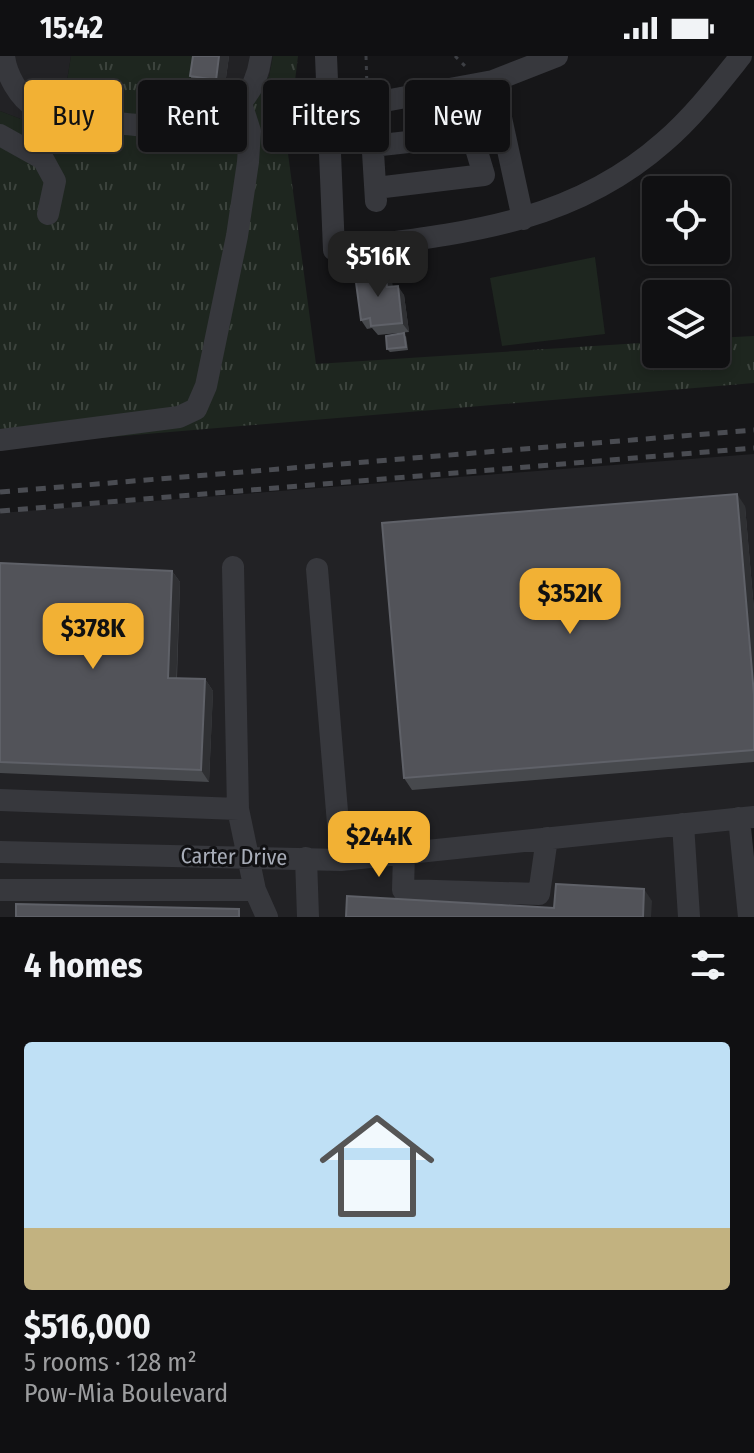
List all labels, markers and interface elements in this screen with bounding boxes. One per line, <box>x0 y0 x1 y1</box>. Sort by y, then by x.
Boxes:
text: 15:42 <box>40 10 103 46</box>
chip: Buy <box>24 80 122 152</box>
chip: Rent <box>138 80 247 152</box>
chip: Filters <box>263 80 389 152</box>
chip: New <box>405 80 510 152</box>
map controls <box>642 176 730 368</box>
button: locate <box>642 176 730 264</box>
pin: $516K <box>322 231 434 299</box>
text: $516K <box>346 241 410 272</box>
button: layers <box>642 280 730 368</box>
pin: $352K <box>514 568 626 636</box>
text: $352K <box>538 578 602 609</box>
pin: $378K <box>37 603 149 671</box>
text: $378K <box>61 613 125 644</box>
pin: $244K <box>323 811 435 879</box>
text: $244K <box>346 821 412 852</box>
street label: Carter Drive <box>180 842 288 871</box>
icon: filters <box>686 943 730 987</box>
text: 4 homes <box>24 945 143 986</box>
icon: home <box>305 1094 449 1238</box>
text: $516,000 <box>24 1306 151 1347</box>
text: 5 rooms · 128 m² <box>24 1347 197 1378</box>
text: Pow-Mia Boulevard <box>24 1378 228 1409</box>

